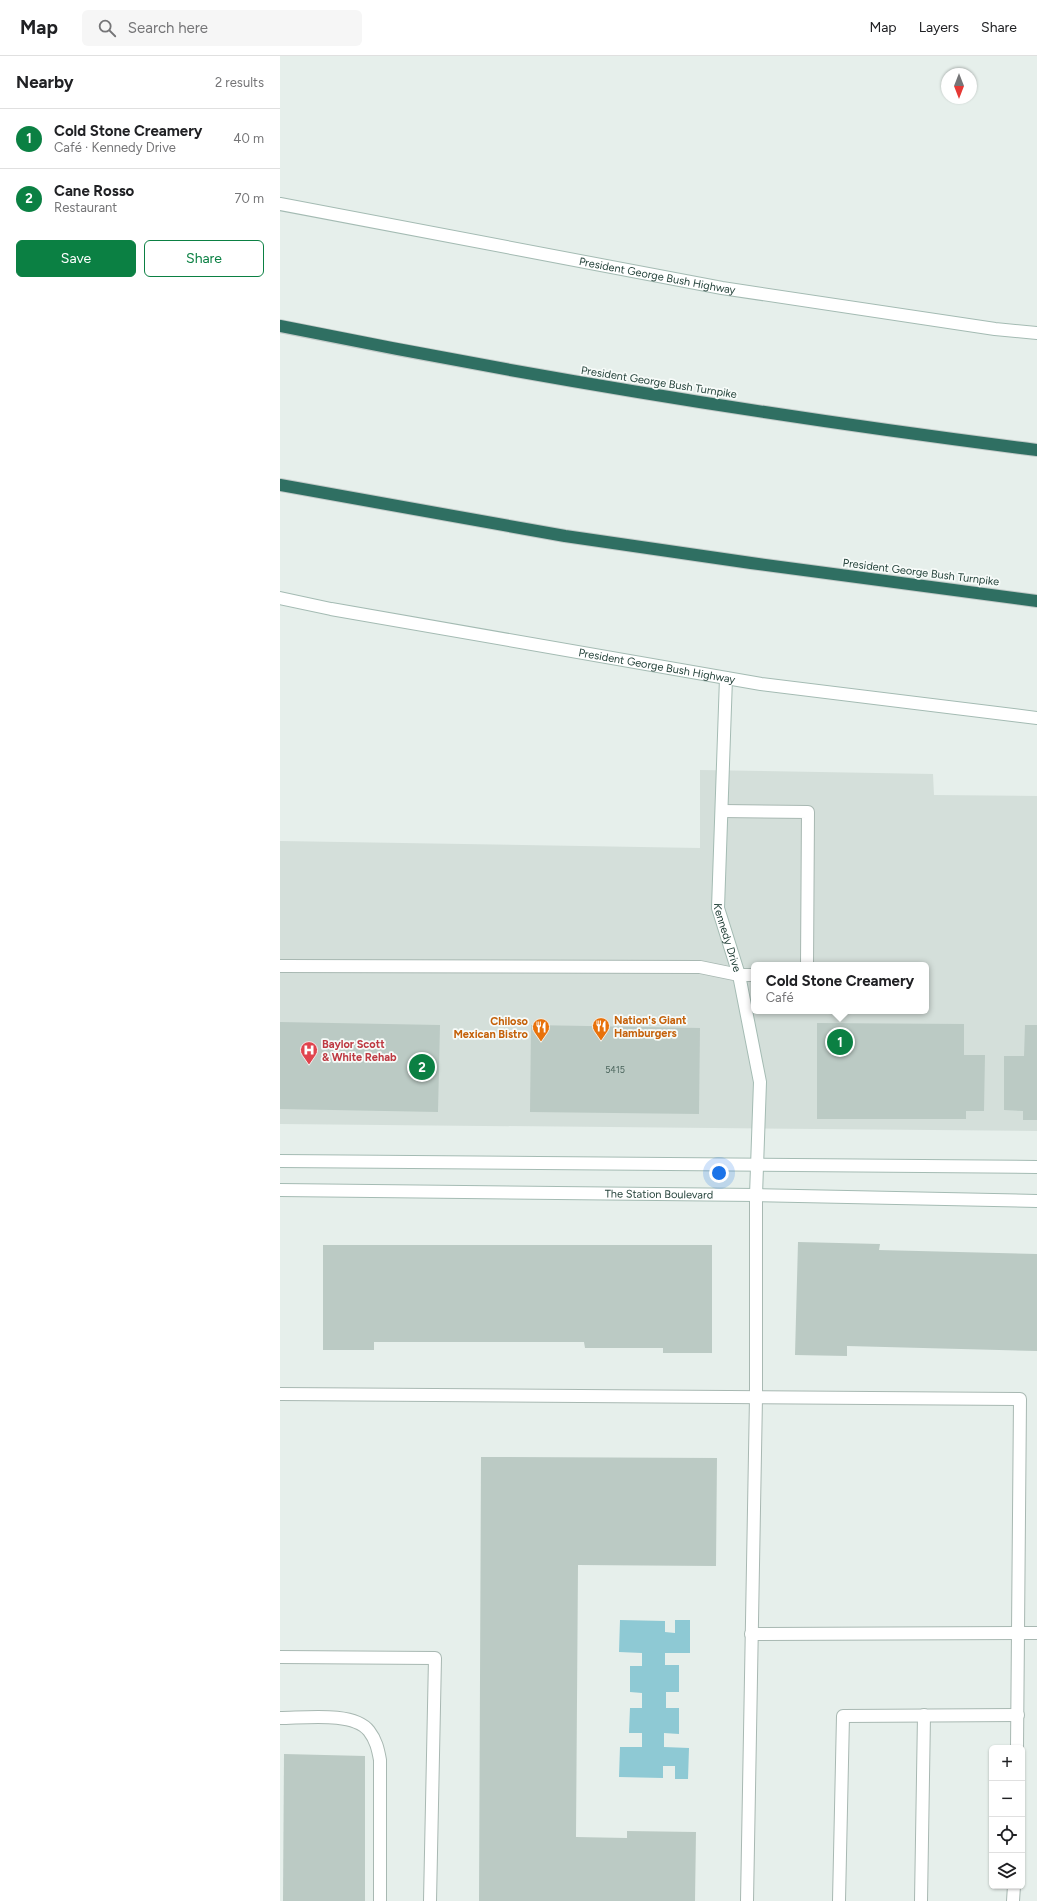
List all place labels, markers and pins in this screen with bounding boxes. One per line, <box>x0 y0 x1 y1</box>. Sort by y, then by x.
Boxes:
place label: Nation's Giant Hamburgers <box>614 1014 687 1040</box>
place label: Chiloso Mexican Bistro <box>453 1015 529 1041</box>
restaurant icon: Nation's Giant Hamburgers <box>591 1016 611 1041</box>
restaurant icon: Chiloso Mexican Bistro <box>531 1017 551 1042</box>
pin: 1 <box>827 1027 853 1057</box>
place label: Baylor Scott & White Rehab <box>322 1038 397 1064</box>
hospital icon: Baylor Scott & White Rehab <box>299 1040 319 1065</box>
pin: 2 <box>409 1052 435 1082</box>

